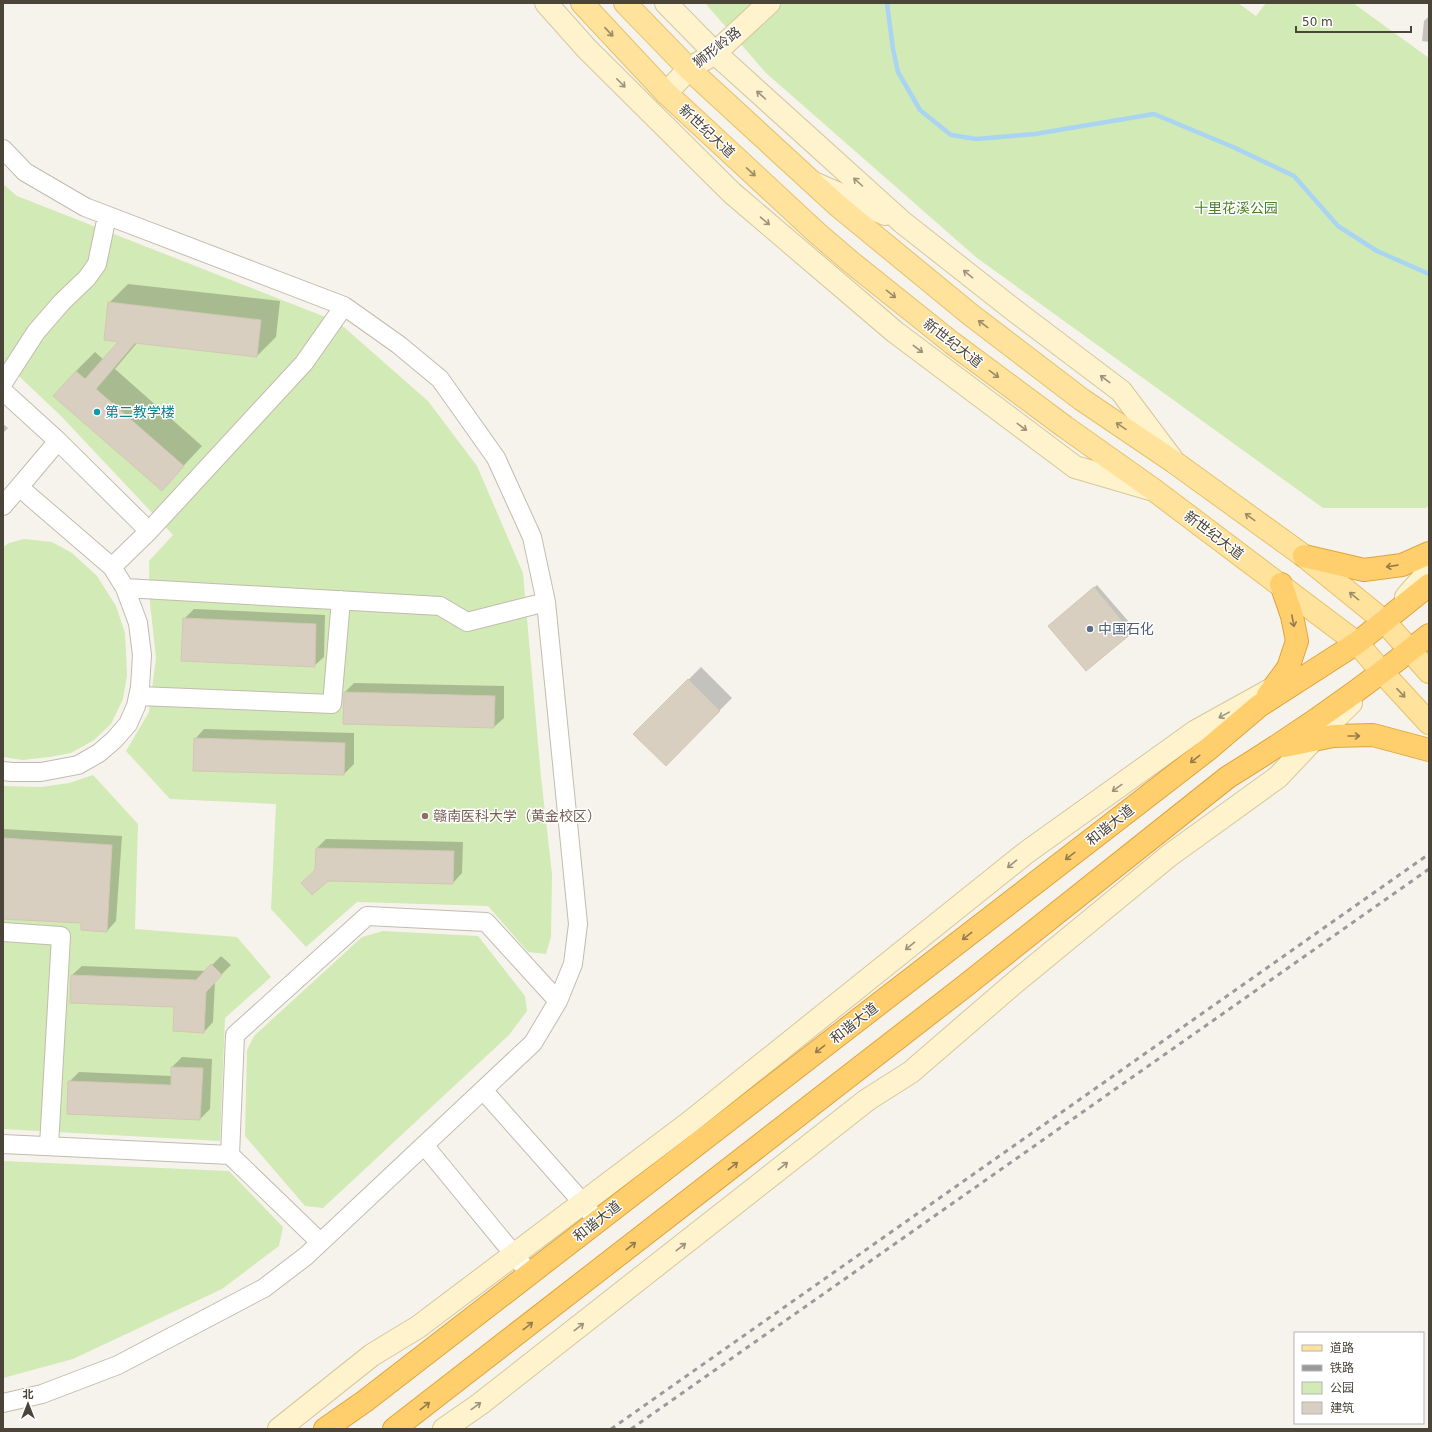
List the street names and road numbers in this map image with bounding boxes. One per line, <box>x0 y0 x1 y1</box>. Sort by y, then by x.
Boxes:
street label: 狮形岭路 <box>690 23 744 71</box>
street label: 新世纪大道 <box>676 101 738 161</box>
street label: 新世纪大道 <box>920 315 986 371</box>
street label: 新世纪大道 <box>1181 508 1247 562</box>
street label: 和谐大道 <box>1083 801 1137 849</box>
street label: 和谐大道 <box>827 999 881 1047</box>
street label: 和谐大道 <box>570 1197 624 1245</box>

